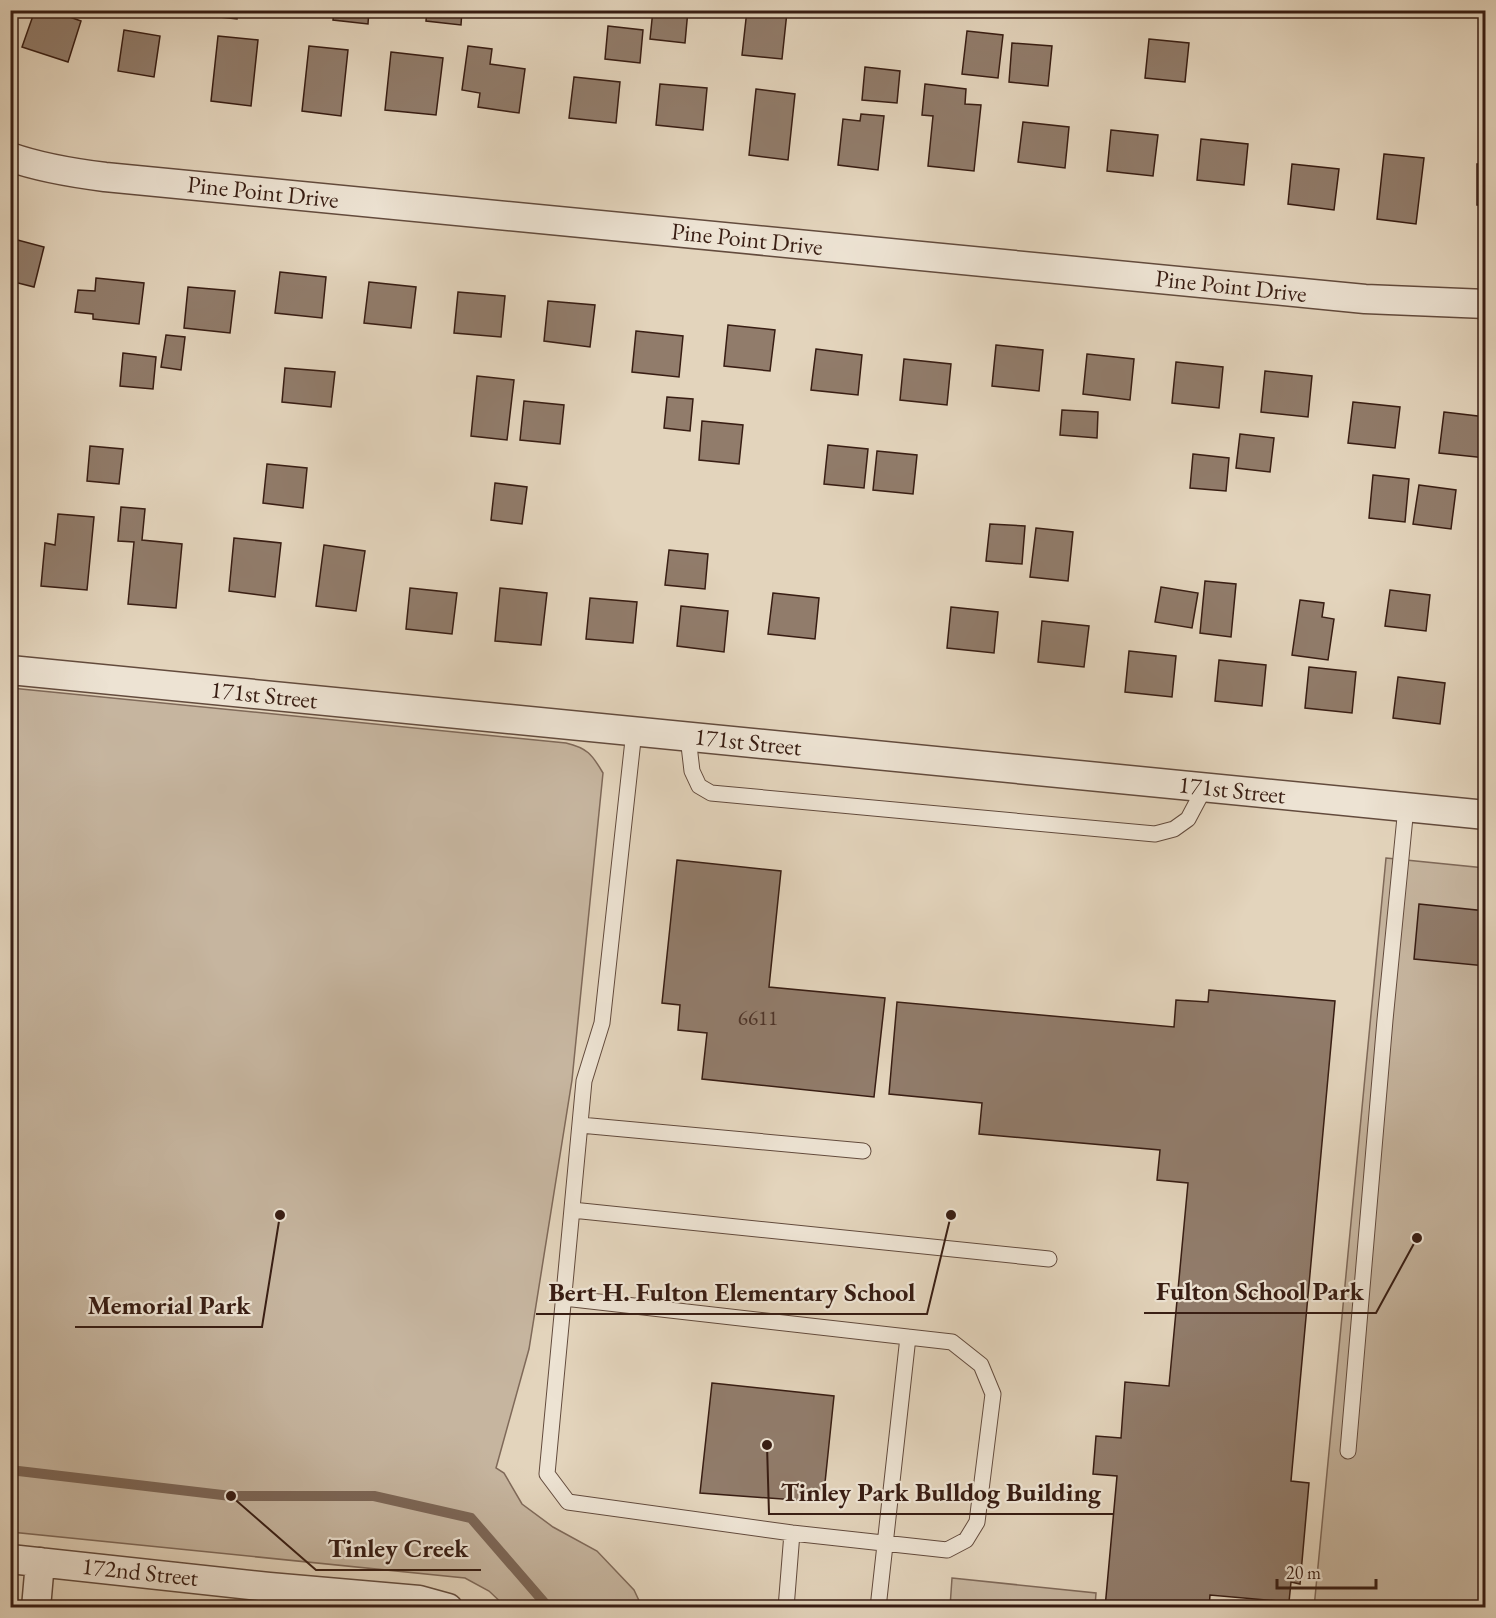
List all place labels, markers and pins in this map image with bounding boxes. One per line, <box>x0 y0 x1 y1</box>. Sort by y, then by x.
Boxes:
callout: Fulton School Park <box>1144 1269 1376 1313</box>
callout: Bert H. Fulton Elementary School <box>536 1270 927 1314</box>
callout: Memorial Park <box>75 1283 262 1327</box>
callout: Tinley Park Bulldog Building <box>769 1470 1113 1514</box>
callout: Tinley Creek <box>316 1526 481 1570</box>

